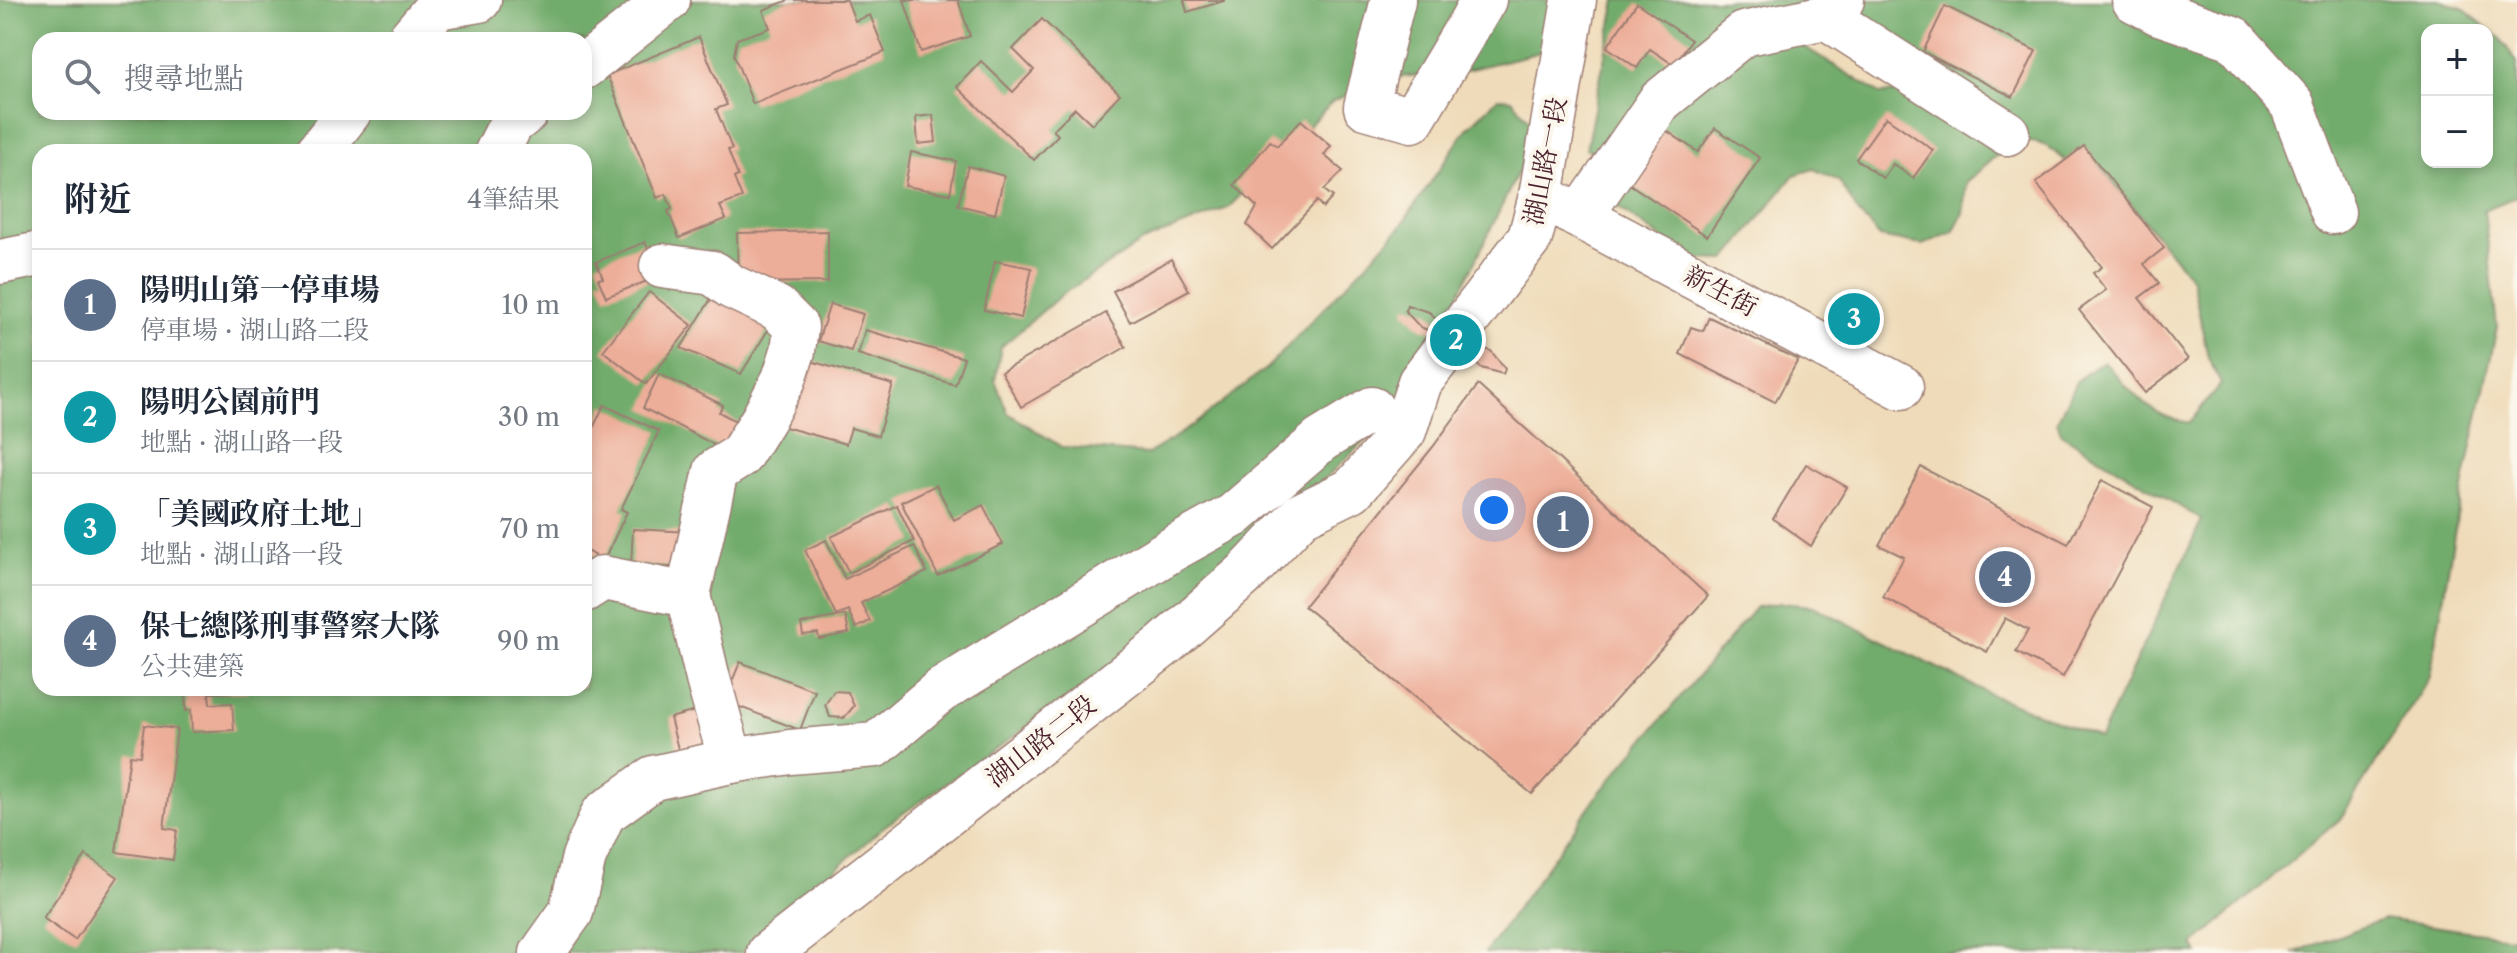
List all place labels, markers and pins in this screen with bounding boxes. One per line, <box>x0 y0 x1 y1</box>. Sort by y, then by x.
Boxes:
pin: 3 <box>1828 289 1880 349</box>
pin: 2 <box>1430 310 1482 370</box>
pin: 1 <box>1537 492 1589 552</box>
pin: 4 <box>1979 547 2031 607</box>

